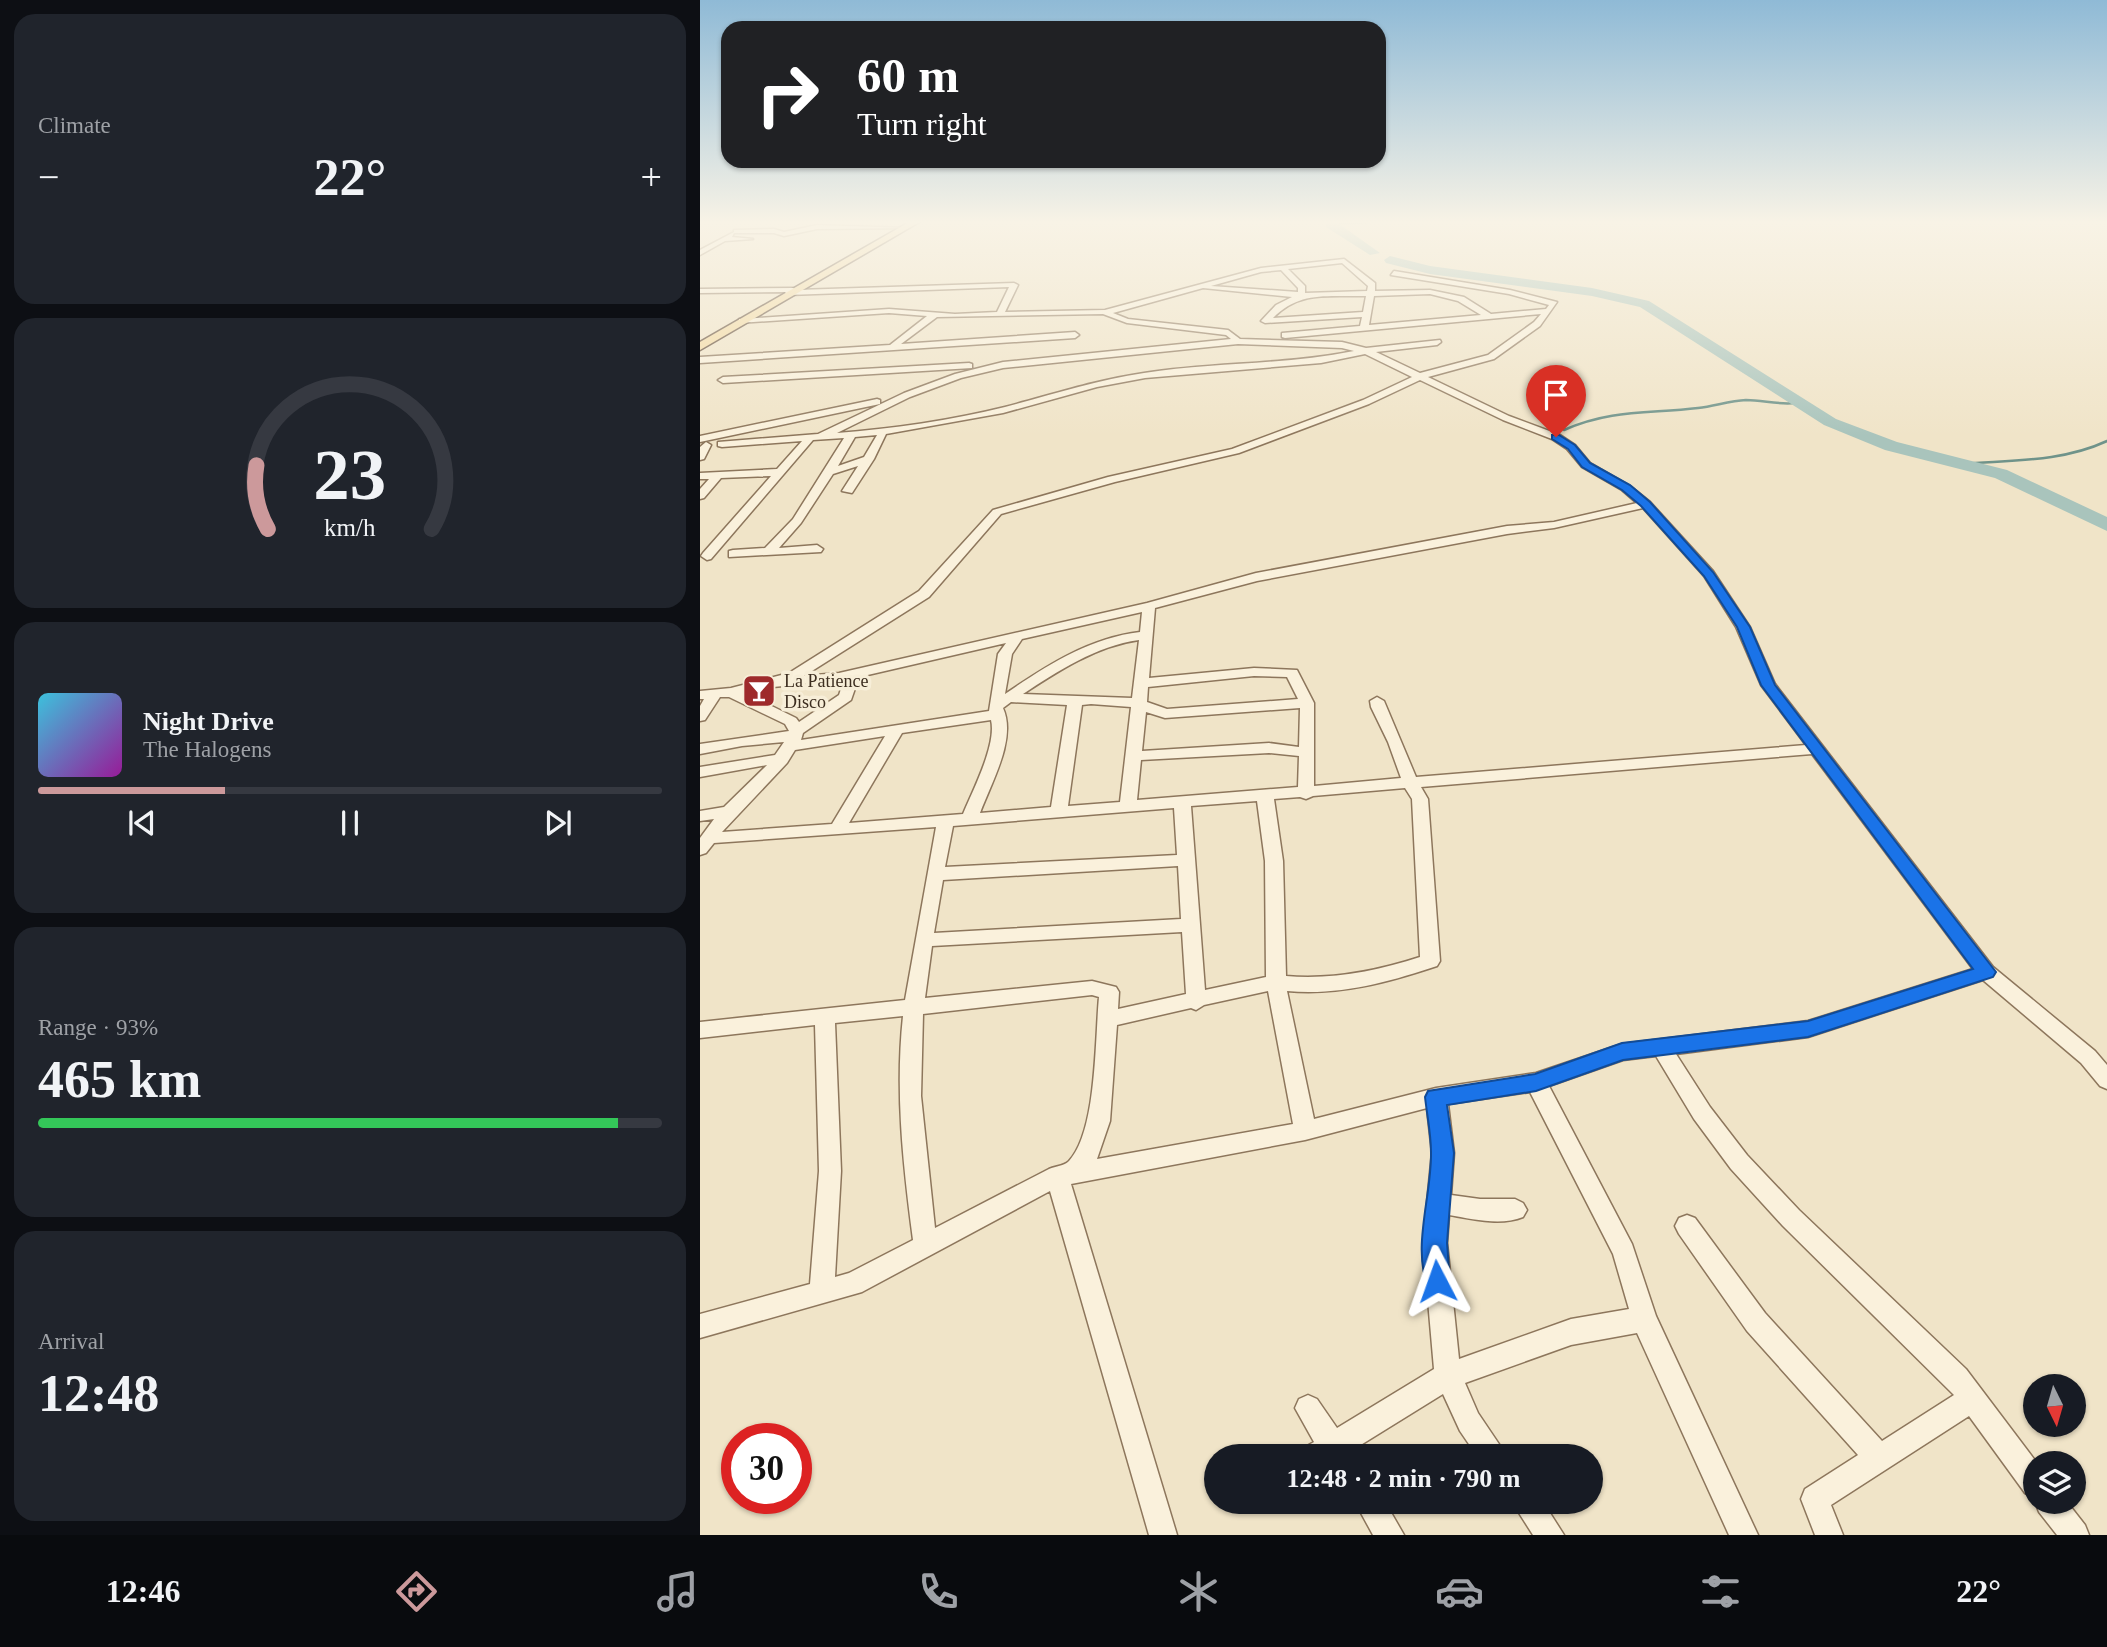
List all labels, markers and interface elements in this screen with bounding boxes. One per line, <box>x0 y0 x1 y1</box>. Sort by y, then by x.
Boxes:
text: 60 m <box>857 48 959 103</box>
icon: right <box>742 49 833 140</box>
text: Turn right <box>857 106 987 142</box>
text: Climate <box>38 113 111 138</box>
text: 22° <box>314 149 386 206</box>
text: − <box>38 156 59 198</box>
text: + <box>641 156 662 198</box>
pin <box>1526 365 1586 437</box>
icon: arrive <box>1537 376 1575 414</box>
text: 23 <box>314 435 386 516</box>
text: km/h <box>324 514 376 541</box>
place label: La Patience Disco <box>784 671 868 712</box>
bar icon: La Patience Disco <box>740 672 778 710</box>
text: Night Drive <box>143 707 274 736</box>
text: The Halogens <box>143 737 271 762</box>
icon: previous <box>123 804 161 842</box>
icon: pause <box>331 804 369 842</box>
icon: next <box>539 804 577 842</box>
text: Range · 93% <box>38 1015 158 1040</box>
text: 465 km <box>38 1051 201 1108</box>
position arrow <box>1400 1244 1474 1318</box>
text: Arrival <box>38 1329 104 1354</box>
text: 12:48 <box>38 1365 159 1422</box>
north arrow <box>2023 1374 2086 1437</box>
map controls <box>2023 1374 2086 1514</box>
speed limit sign: 30 <box>721 1423 812 1514</box>
button: layers <box>2023 1451 2086 1514</box>
text: 12:48 · 2 min · 790 m <box>1287 1464 1521 1493</box>
icon: directions <box>392 1567 441 1616</box>
icon: music <box>653 1567 702 1616</box>
icon: phone <box>914 1567 963 1616</box>
icon: climate <box>1174 1567 1223 1616</box>
icon: car <box>1435 1567 1484 1616</box>
icon: filters <box>1696 1567 1745 1616</box>
text: 12:46 <box>106 1573 181 1609</box>
text: 22° <box>1956 1573 2001 1609</box>

